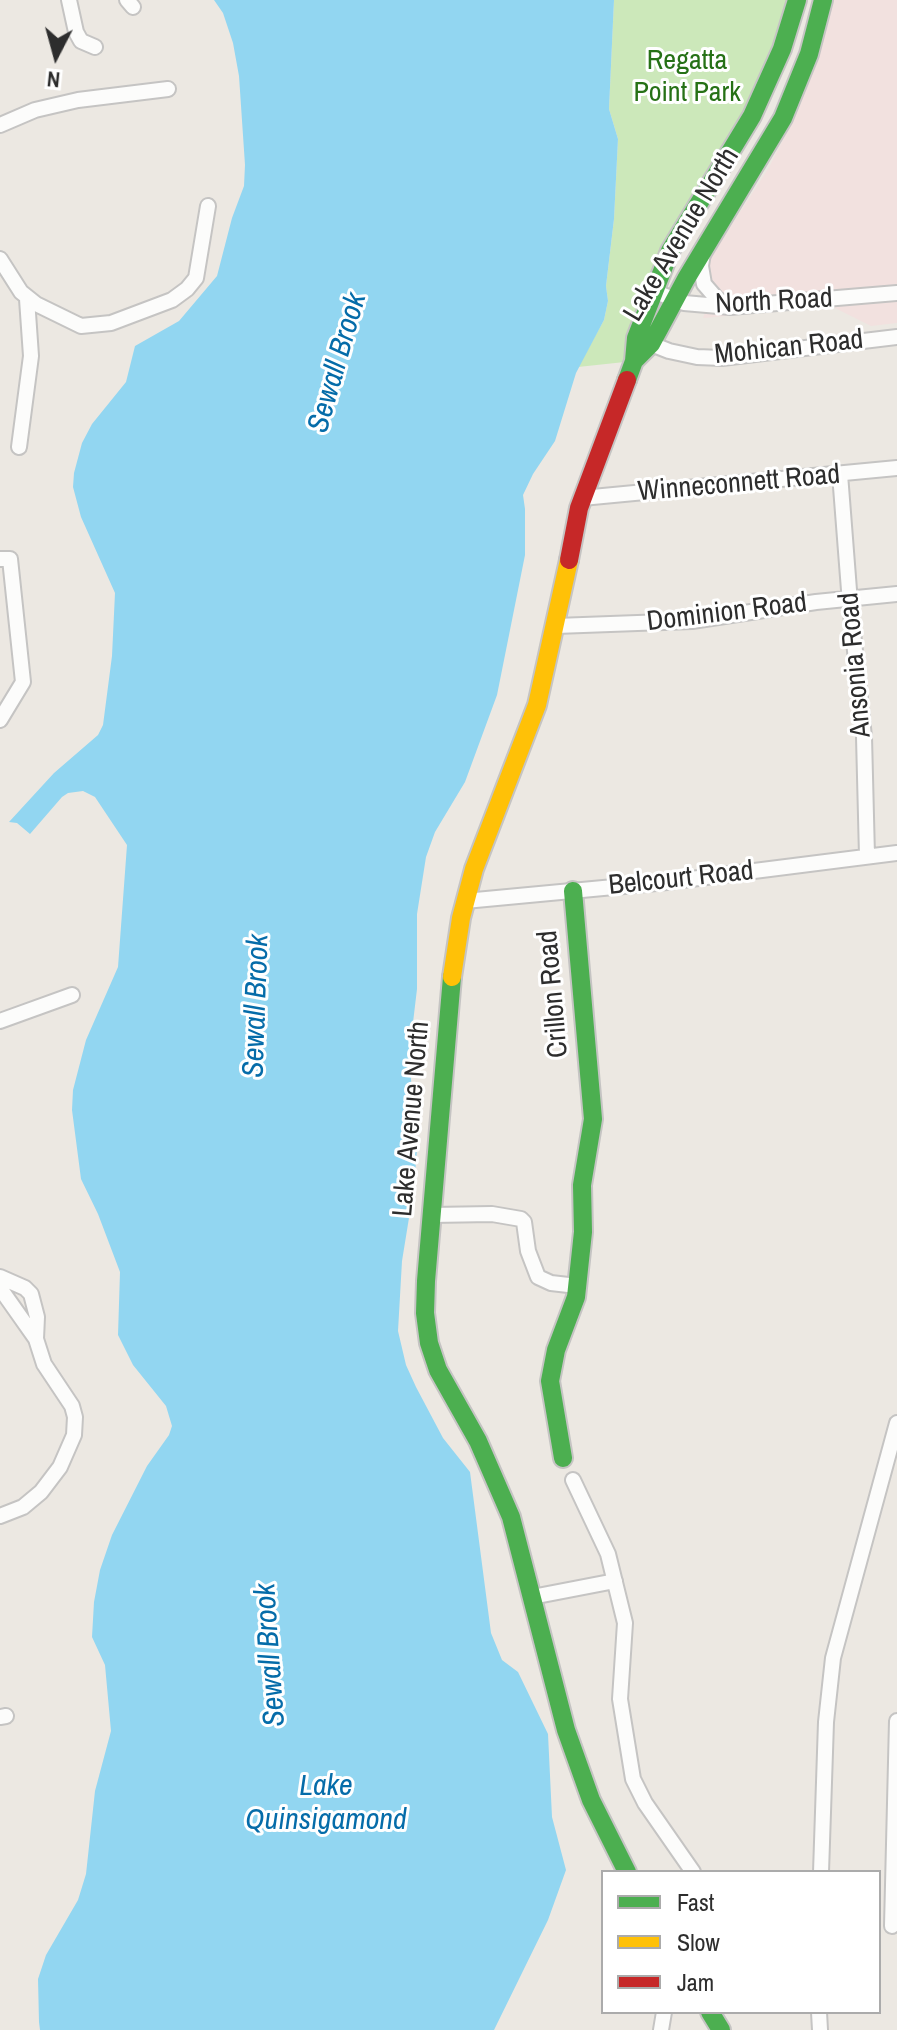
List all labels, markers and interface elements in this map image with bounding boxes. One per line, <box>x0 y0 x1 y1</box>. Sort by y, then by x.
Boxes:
north arrow <box>16 16 96 96</box>
park label: Regatta Point Park <box>633 44 741 110</box>
text: N <box>45 64 62 95</box>
street label: Lake Avenue North <box>617 142 747 328</box>
street label: North Road <box>714 282 834 322</box>
water label: Sewall Brook <box>301 289 375 437</box>
street label: Mohican Road <box>713 323 865 373</box>
street label: Winneconnett Road <box>636 458 842 510</box>
street label: Dominion Road <box>645 587 809 639</box>
street label: Ansonia Road <box>833 591 879 739</box>
street label: Belcourt Road <box>607 855 755 903</box>
street label: Crillon Road <box>532 929 576 1059</box>
water label: Sewall Brook <box>237 934 277 1078</box>
street label: Lake Avenue North <box>387 1020 437 1218</box>
water label: Sewall Brook <box>248 1582 294 1728</box>
water label: Lake Quinsigamond <box>245 1769 407 1840</box>
legend <box>601 1870 881 2014</box>
text: Fast <box>677 1886 714 1918</box>
text: Slow <box>677 1926 720 1958</box>
text: Jam <box>677 1966 714 1998</box>

